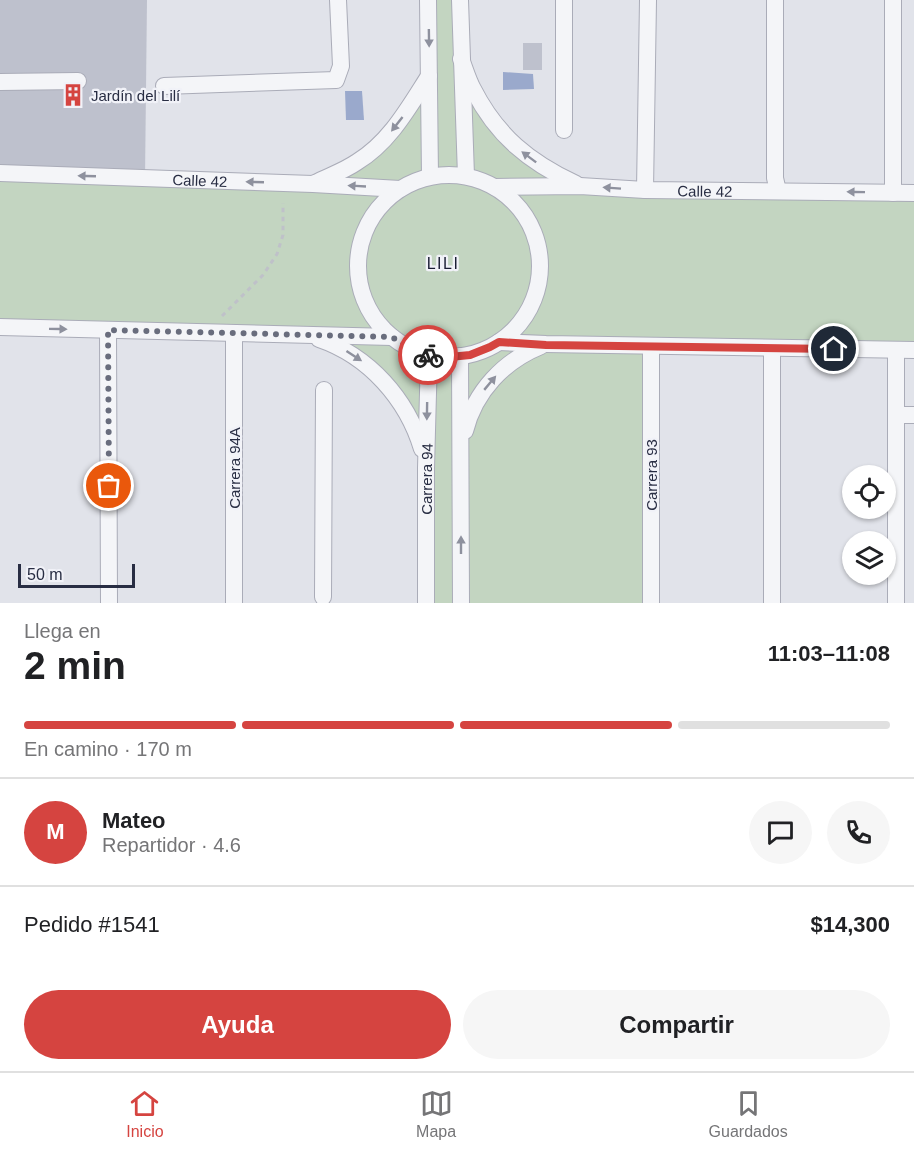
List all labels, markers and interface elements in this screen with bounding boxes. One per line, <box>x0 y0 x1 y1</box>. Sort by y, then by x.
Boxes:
one-way arrow <box>424 28 434 47</box>
building icon: Jardín del Lilí <box>60 82 86 108</box>
place label: Jardín del Lilí <box>91 87 181 104</box>
one-way arrow <box>391 116 403 131</box>
one-way arrow <box>522 151 538 163</box>
one-way arrow <box>77 171 96 181</box>
street label: Calle 42 <box>172 171 228 189</box>
one-way arrow <box>245 177 264 187</box>
one-way arrow <box>347 182 366 191</box>
street label: Calle 42 <box>677 182 732 199</box>
one-way arrow <box>603 183 622 193</box>
one-way arrow <box>846 187 865 197</box>
district label: LILI <box>427 255 459 272</box>
pin <box>808 323 859 374</box>
one-way arrow <box>49 324 68 333</box>
courier <box>398 325 458 385</box>
icon: home <box>817 332 850 365</box>
icon: bike <box>412 339 445 372</box>
one-way arrow <box>346 351 362 362</box>
one-way arrow <box>483 376 496 391</box>
one-way arrow <box>423 402 432 421</box>
street label: Carrera 94A <box>226 427 243 509</box>
street label: Carrera 93 <box>643 439 660 511</box>
street label: Carrera 94 <box>418 443 435 515</box>
pin <box>83 460 134 511</box>
map controls <box>842 465 896 585</box>
button: locate <box>842 465 896 519</box>
icon: bag <box>92 469 125 502</box>
button: layers <box>842 531 896 585</box>
one-way arrow <box>456 535 466 554</box>
scale bar <box>18 561 135 588</box>
text: 50 m <box>27 566 63 583</box>
text: Llega en <box>24 620 101 642</box>
text: 11:03–11:08 <box>768 641 890 666</box>
text: 2 min <box>24 644 126 687</box>
text: En camino · 170 m <box>24 738 192 760</box>
button: chat <box>749 801 812 864</box>
button: phone <box>827 801 890 864</box>
text: Mateo <box>102 808 166 833</box>
text: M <box>46 819 65 844</box>
text: Repartidor · 4.6 <box>102 834 241 856</box>
text: Pedido #1541 <box>24 912 160 937</box>
text: $14,300 <box>810 912 890 937</box>
button: Ayuda <box>24 990 451 1059</box>
button: Compartir <box>463 990 890 1059</box>
tab: Inicio <box>126 1087 164 1141</box>
tab: Mapa <box>416 1087 456 1141</box>
tab: Guardados <box>709 1087 788 1141</box>

